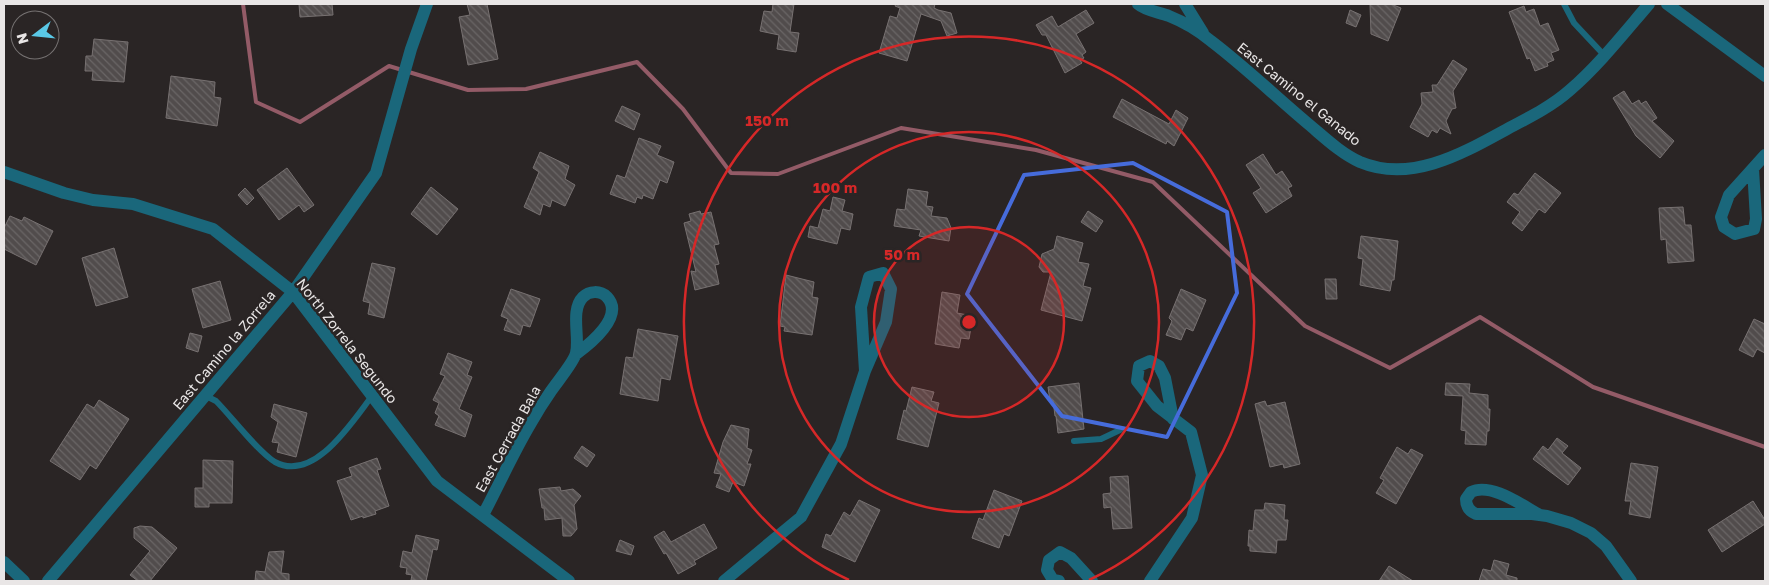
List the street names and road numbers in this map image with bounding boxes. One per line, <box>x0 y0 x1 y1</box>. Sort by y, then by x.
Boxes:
street label: East Camino el Ganado <box>1234 38 1365 149</box>
street label: North Zorrela Segundo <box>293 275 401 406</box>
street label: East Camino la Zorrela <box>169 287 279 413</box>
street label: East Cerrada Bala <box>471 383 544 495</box>

